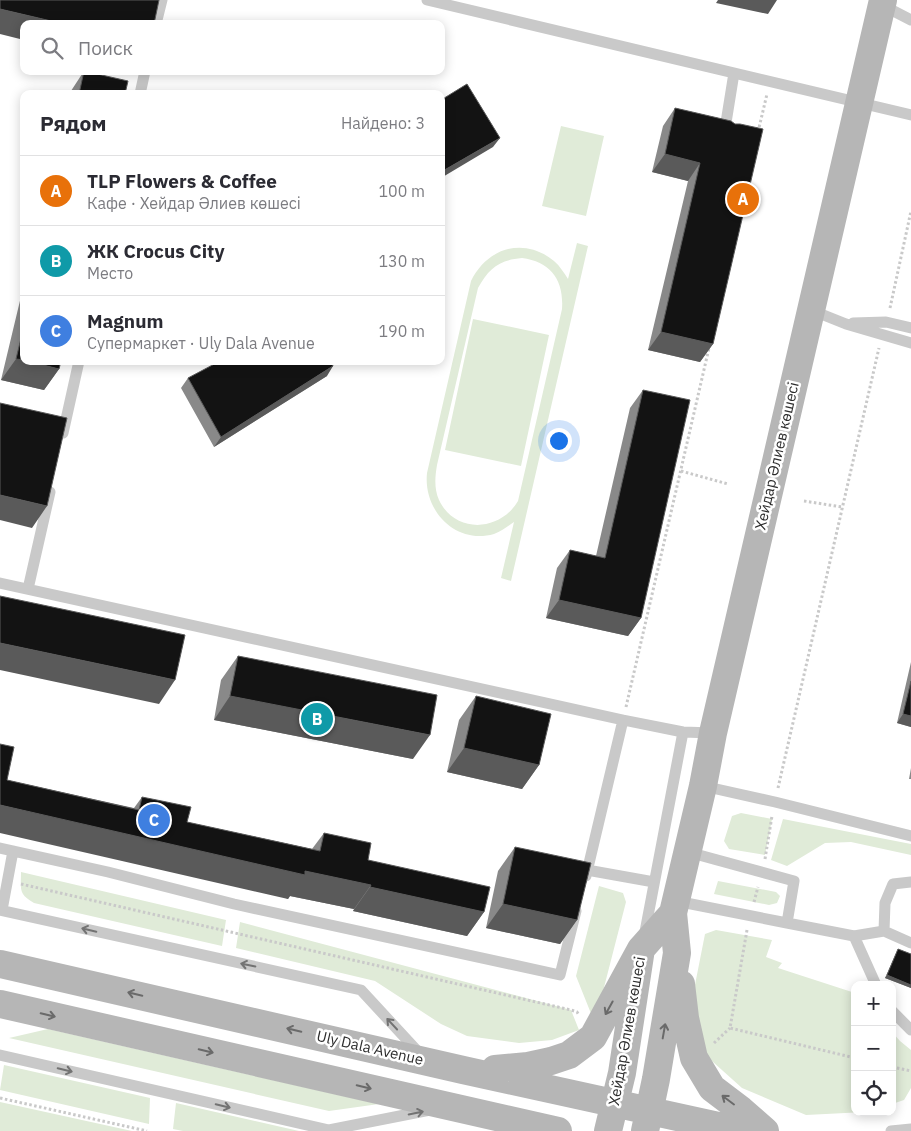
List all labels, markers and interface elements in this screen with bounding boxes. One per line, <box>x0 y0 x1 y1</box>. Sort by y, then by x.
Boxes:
search box <box>20 20 445 75</box>
icon: search <box>38 34 66 62</box>
text: Поиск <box>78 36 133 60</box>
text: Рядом <box>40 109 107 137</box>
text: Найдено: 3 <box>341 113 425 133</box>
text: TLP Flowers & Coffee <box>87 169 277 193</box>
pin: A <box>727 180 759 218</box>
text: A <box>51 181 61 201</box>
text: 100 m <box>378 181 425 201</box>
text: Кафе · Хейдар Әлиев көшесі <box>87 193 301 213</box>
text: ЖК Crocus City <box>87 239 225 263</box>
text: B <box>51 251 61 271</box>
text: 130 m <box>378 251 425 271</box>
text: Место <box>87 263 133 283</box>
text: Magnum <box>87 309 164 333</box>
text: C <box>51 321 61 341</box>
text: 190 m <box>378 321 425 341</box>
text: Супермаркет · Uly Dala Avenue <box>87 333 315 353</box>
street label: Хейдар Әлиев көшесі <box>750 380 803 532</box>
your location <box>546 428 572 454</box>
pin: B <box>301 700 333 738</box>
pin: C <box>138 801 170 839</box>
one-way arrow <box>81 924 97 934</box>
street label: Хейдар Әлиев көшесі <box>604 955 649 1107</box>
one-way arrow <box>240 960 256 969</box>
map controls <box>851 981 896 1116</box>
button: + <box>851 981 896 1026</box>
one-way arrow <box>128 989 144 999</box>
one-way arrow <box>604 1000 614 1014</box>
one-way arrow <box>39 1010 55 1020</box>
one-way arrow <box>386 1018 398 1031</box>
one-way arrow <box>660 1023 670 1039</box>
one-way arrow <box>286 1025 302 1034</box>
street label: Uly Dala Avenue <box>315 1026 425 1069</box>
button: − <box>851 1026 896 1071</box>
one-way arrow <box>198 1047 214 1056</box>
one-way arrow <box>56 1066 72 1075</box>
button: locate <box>851 1071 896 1116</box>
one-way arrow <box>356 1083 372 1092</box>
one-way arrow <box>721 1095 735 1105</box>
one-way arrow <box>215 1102 231 1111</box>
one-way arrow <box>408 1107 424 1117</box>

